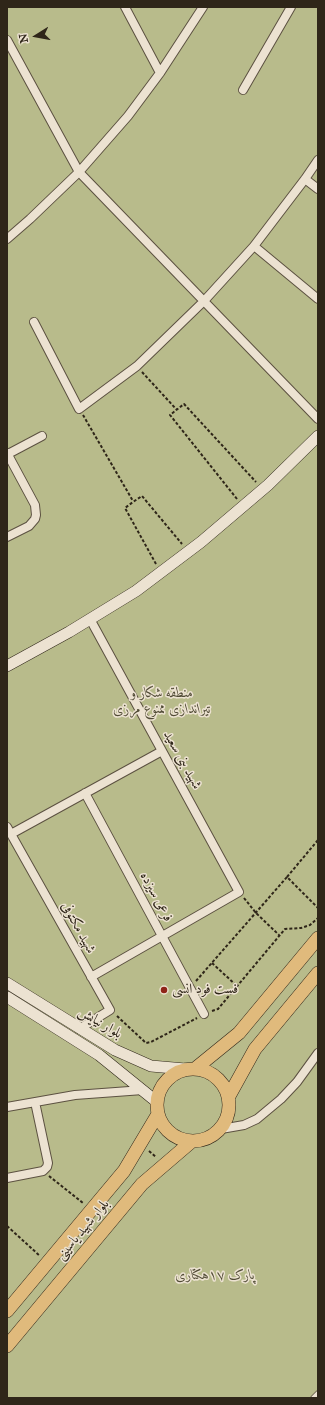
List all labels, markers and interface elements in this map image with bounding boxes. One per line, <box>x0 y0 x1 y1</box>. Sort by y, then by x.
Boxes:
north arrow <box>16 16 56 56</box>
text: N <box>16 33 31 44</box>
park label: منطقه شکار و تیراندازی ممنوع مرزی <box>113 686 211 718</box>
street label: شهید بنی سعید <box>159 728 205 792</box>
street label: فرعی سیزده <box>136 869 176 925</box>
street label: شهید مکتوفی <box>57 899 99 957</box>
place label: فست فود انسی <box>172 982 238 998</box>
marker: فست فود انسی <box>159 985 169 995</box>
street label: بلوار نیایش <box>75 1003 125 1043</box>
street label: بلوار شهید یاسینی <box>53 1196 113 1264</box>
park label: پارک ۱۷هکتاری <box>175 1268 255 1284</box>

